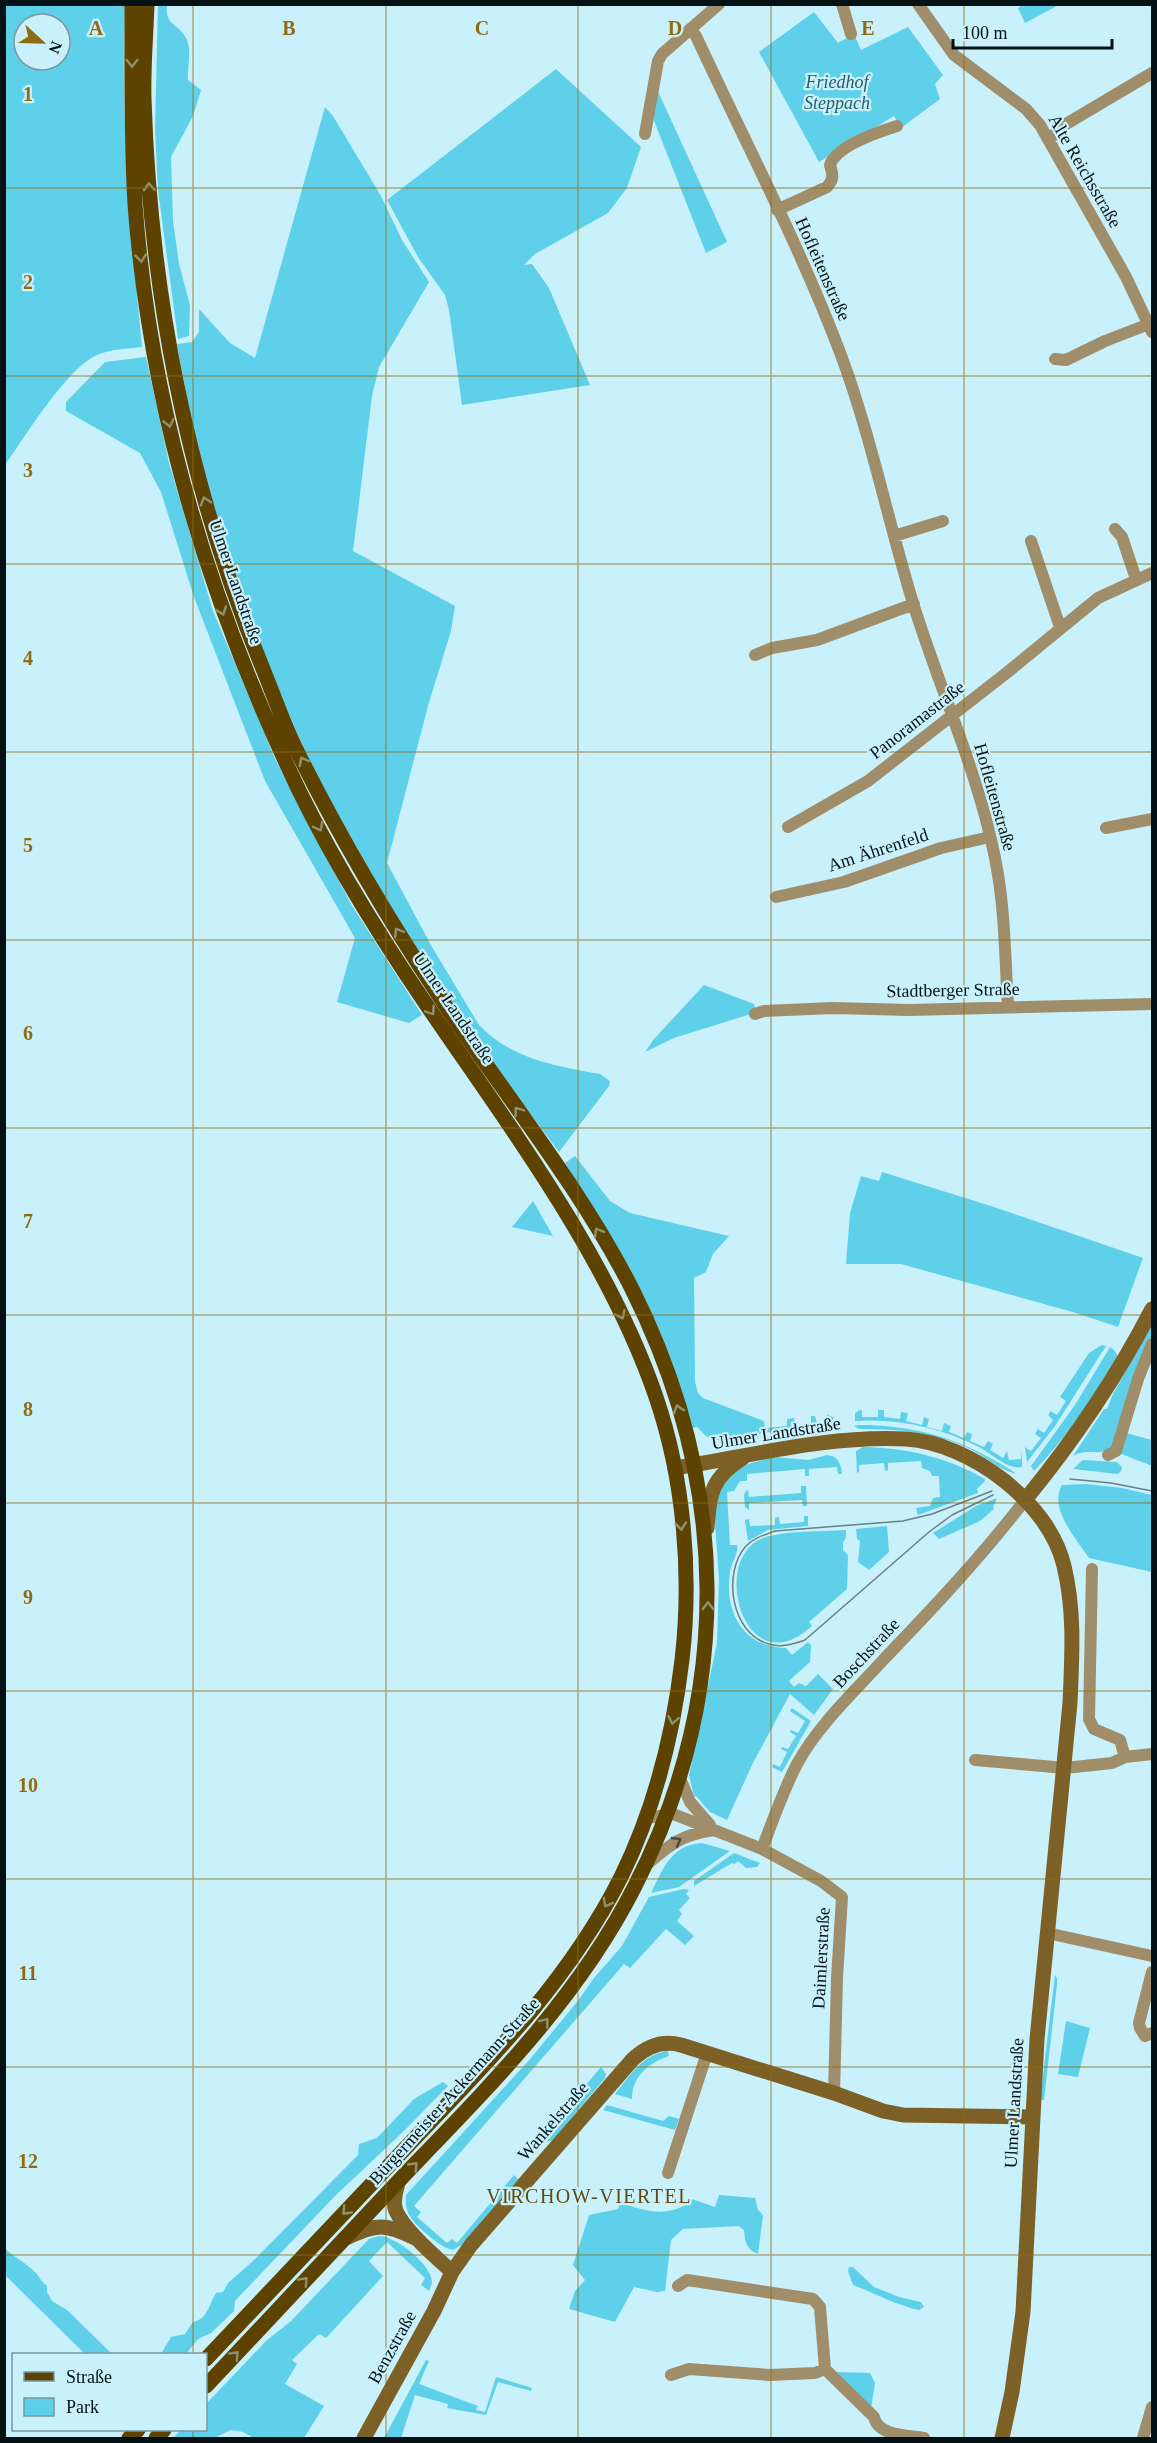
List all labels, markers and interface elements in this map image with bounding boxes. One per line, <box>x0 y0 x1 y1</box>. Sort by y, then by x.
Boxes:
north arrow <box>12 12 72 72</box>
scale bar <box>953 12 1112 50</box>
text: A <box>89 17 104 39</box>
text: B <box>282 17 296 39</box>
text: C <box>475 17 489 39</box>
text: D <box>668 17 682 39</box>
text: E <box>861 17 875 39</box>
text: 100 m <box>962 23 1008 43</box>
text: N <box>45 39 65 56</box>
one-way arrow <box>126 58 138 67</box>
park label: Friedhof Steppach <box>804 72 871 113</box>
text: 1 <box>23 83 33 105</box>
street label: Alte Reichsstraße <box>1044 111 1126 231</box>
one-way arrow <box>143 182 156 191</box>
street label: Hofleitenstraße <box>791 214 855 324</box>
one-way arrow <box>134 253 147 262</box>
text: 2 <box>23 271 33 293</box>
one-way arrow <box>162 418 175 428</box>
text: 3 <box>23 459 33 481</box>
one-way arrow <box>200 496 212 506</box>
street label: Ulmer Landstraße <box>205 517 267 647</box>
one-way arrow <box>215 605 228 616</box>
text: 4 <box>23 647 33 669</box>
street label: Panoramastraße <box>866 677 968 763</box>
street label: Hofleitenstraße <box>970 741 1020 853</box>
one-way arrow <box>299 757 310 768</box>
one-way arrow <box>312 820 324 831</box>
street label: Am Ährenfeld <box>825 824 931 876</box>
text: 5 <box>23 834 33 856</box>
one-way arrow <box>394 927 405 938</box>
street label: Ulmer Landstraße <box>409 948 499 1068</box>
street label: Stadtberger Straße <box>886 979 1020 1001</box>
one-way arrow <box>424 1005 435 1016</box>
text: 6 <box>23 1022 33 1044</box>
one-way arrow <box>514 1107 525 1118</box>
text: 7 <box>23 1210 33 1232</box>
one-way arrow <box>594 1228 605 1238</box>
one-way arrow <box>614 1308 626 1319</box>
text: 8 <box>23 1398 33 1420</box>
one-way arrow <box>673 1404 685 1415</box>
street label: Ulmer Landstraße <box>710 1413 842 1453</box>
one-way arrow <box>674 1522 687 1531</box>
text: 9 <box>23 1586 33 1608</box>
one-way arrow <box>702 1601 714 1610</box>
street label: Boschstraße <box>829 1614 903 1692</box>
one-way arrow <box>667 1715 680 1725</box>
text: 10 <box>18 1774 38 1796</box>
one-way arrow <box>671 1837 681 1849</box>
one-way arrow <box>603 1897 614 1907</box>
street label: Daimlerstraße <box>808 1907 834 2009</box>
text: 11 <box>19 1962 37 1984</box>
street label: Bürgermeister-Ackermann-Straße <box>365 1994 543 2188</box>
one-way arrow <box>537 2018 548 2029</box>
street label: Ulmer Landstraße <box>1001 2037 1027 2169</box>
street label: Wankelstraße <box>513 2078 593 2164</box>
text: 12 <box>18 2150 38 2172</box>
one-way arrow <box>406 2162 417 2173</box>
district label: VIRCHOW-VIERTEL <box>486 2185 692 2207</box>
one-way arrow <box>343 2204 354 2215</box>
one-way arrow <box>297 2278 308 2288</box>
street label: Benzstraße <box>364 2307 420 2387</box>
one-way arrow <box>228 2351 239 2362</box>
legend <box>12 2353 207 2431</box>
text: Straße <box>66 2367 112 2387</box>
text: Park <box>66 2397 99 2417</box>

